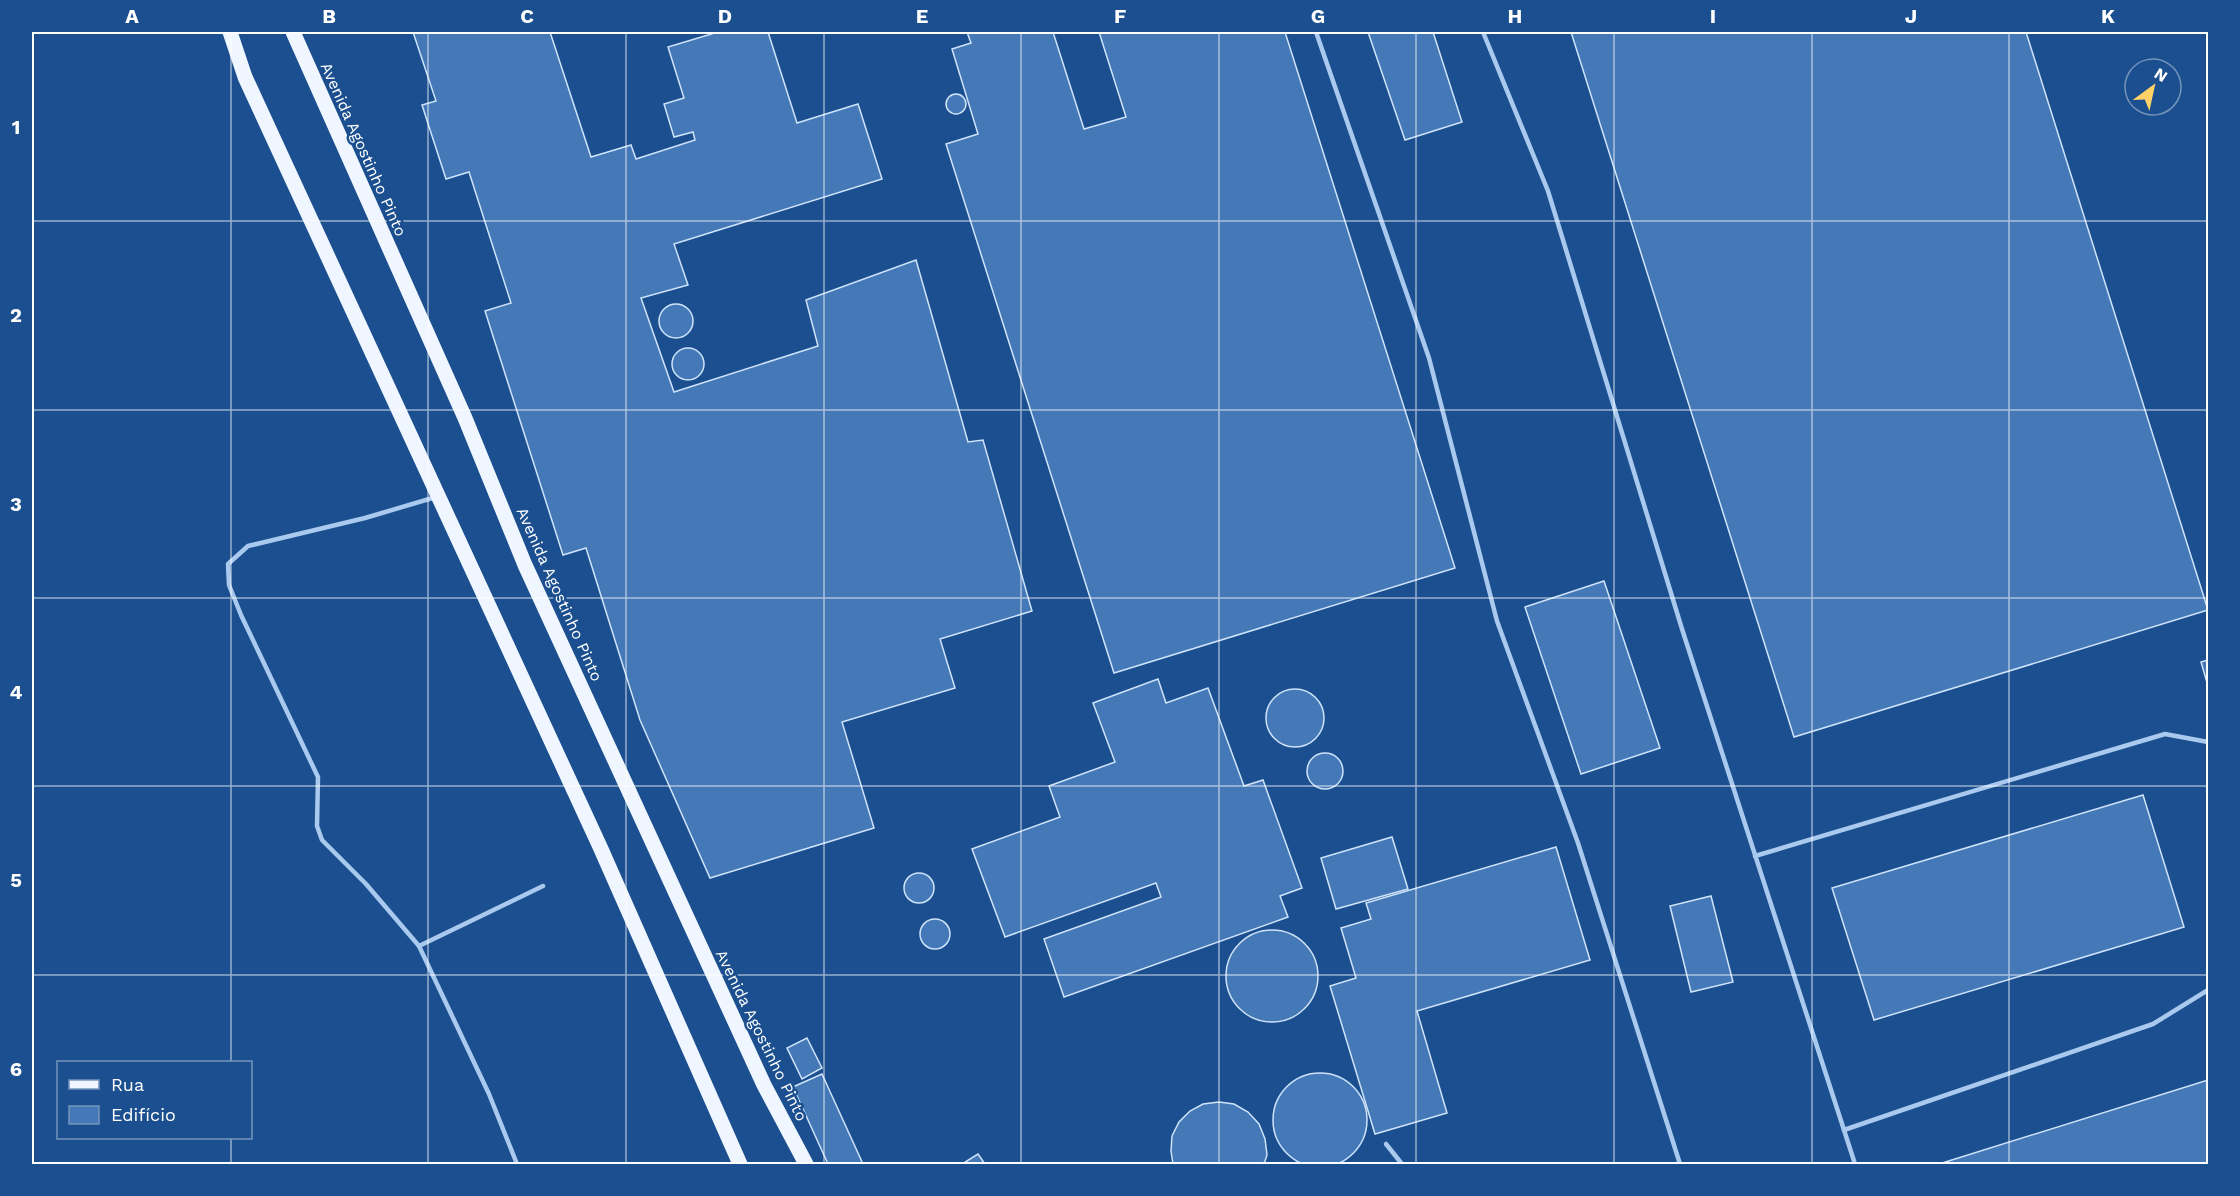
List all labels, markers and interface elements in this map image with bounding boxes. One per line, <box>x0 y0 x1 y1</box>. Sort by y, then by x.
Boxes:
text: A <box>125 4 139 28</box>
text: B <box>322 4 336 28</box>
text: C <box>520 4 534 28</box>
text: D <box>718 4 732 28</box>
text: E <box>916 4 928 28</box>
text: F <box>1114 4 1126 28</box>
text: G <box>1311 4 1325 28</box>
text: H <box>1508 4 1522 28</box>
text: I <box>1710 4 1716 28</box>
text: J <box>1905 4 1917 28</box>
text: K <box>2101 4 2115 28</box>
north arrow <box>2123 57 2183 117</box>
street label: Avenida Agostinho Pinto <box>317 59 411 239</box>
text: N <box>2151 64 2171 86</box>
text: 1 <box>12 115 20 139</box>
text: 2 <box>10 303 22 327</box>
text: 3 <box>10 492 22 516</box>
street label: Avenida Agostinho Pinto <box>513 504 607 684</box>
text: 4 <box>10 680 23 704</box>
text: 5 <box>10 868 22 892</box>
street label: Avenida Agostinho Pinto <box>712 946 811 1124</box>
text: 6 <box>10 1057 22 1081</box>
legend <box>57 1061 252 1139</box>
text: Rua <box>111 1074 144 1095</box>
text: Edifício <box>111 1104 176 1125</box>

